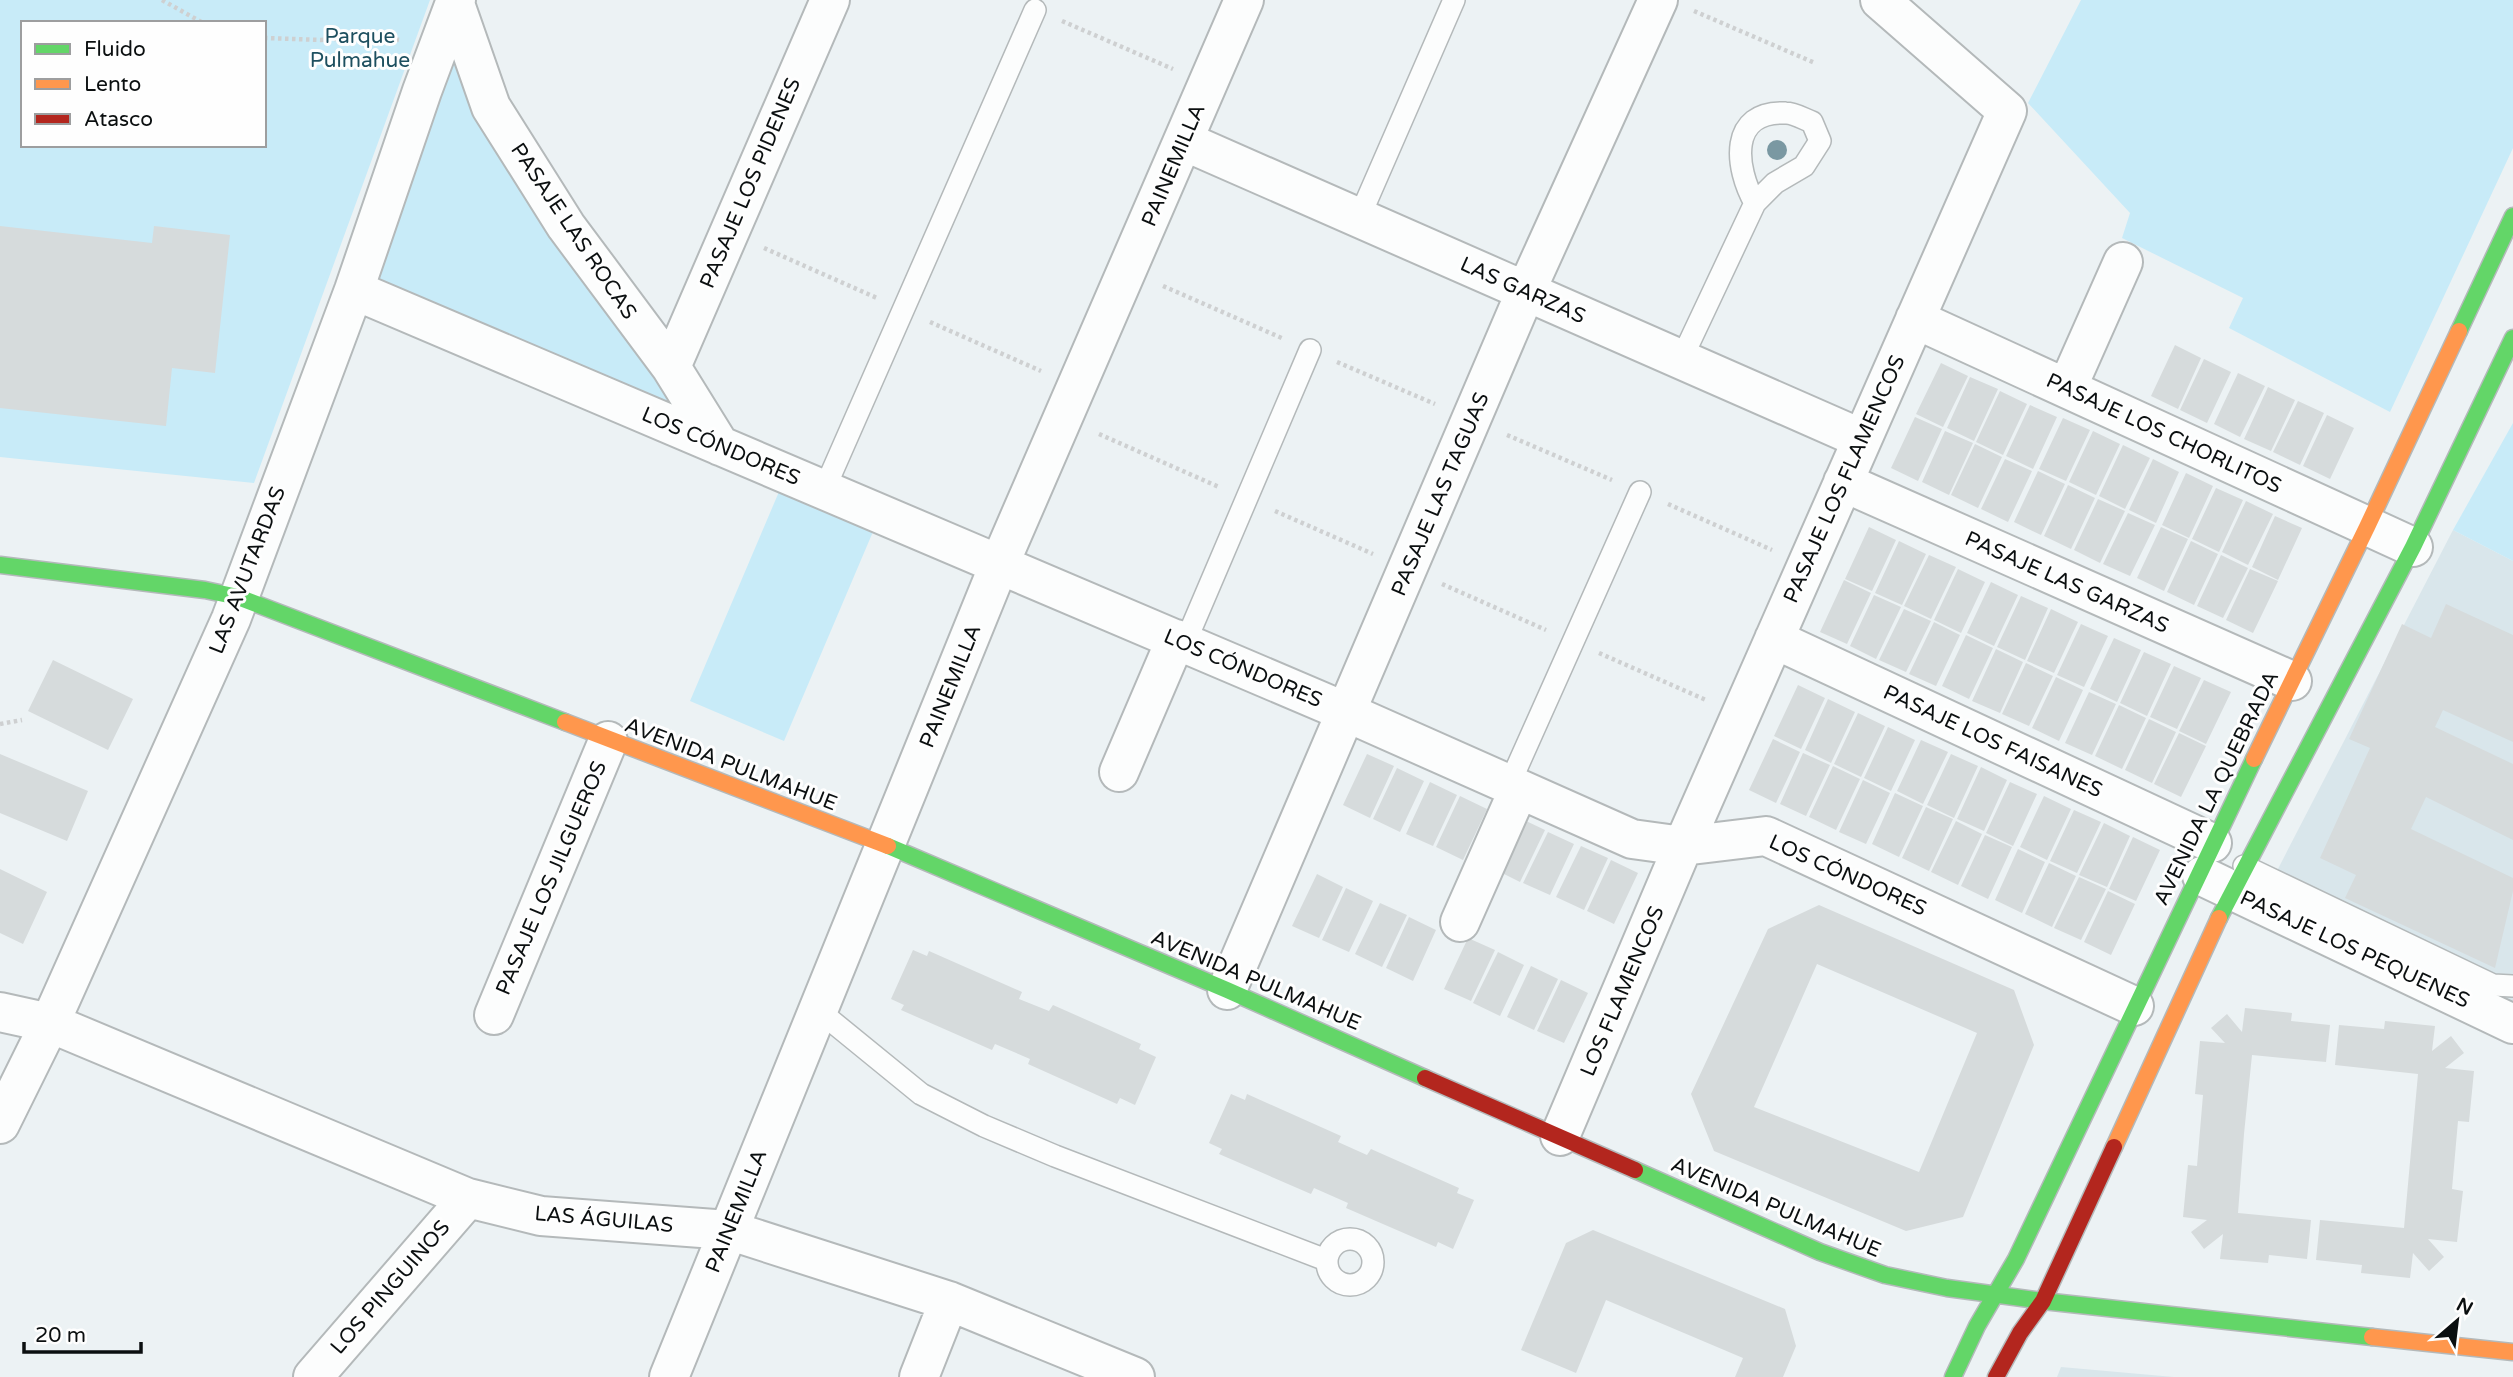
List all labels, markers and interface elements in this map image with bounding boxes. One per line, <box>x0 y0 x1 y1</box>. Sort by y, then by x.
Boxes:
legend <box>21 21 266 147</box>
park label: Parque Pulmahue <box>310 24 410 73</box>
text: Fluido <box>84 37 146 62</box>
text: Lento <box>84 72 141 97</box>
street label: PASAJE LOS PIDENES <box>695 74 806 292</box>
street label: PAINEMILLA <box>1136 100 1211 230</box>
text: Atasco <box>84 107 153 132</box>
street label: PASAJE LAS ROCAS <box>505 138 642 324</box>
street label: LAS GARZAS <box>1456 252 1589 329</box>
street label: PASAJE LOS FLAMENCOS <box>1778 351 1910 607</box>
street label: PASAJE LOS CHORLITOS <box>2042 368 2285 499</box>
street label: PASAJE LAS TAGUAS <box>1386 389 1495 600</box>
street label: LOS CÓNDORES <box>638 402 804 491</box>
street label: LAS AVUTARDAS <box>204 483 291 657</box>
street label: PASAJE LAS GARZAS <box>1961 526 2173 639</box>
street label: PAINEMILLA <box>914 621 987 752</box>
street label: LOS CÓNDORES <box>1160 624 1326 713</box>
street label: AVENIDA LA QUEBRADA <box>2149 667 2284 909</box>
street label: PASAJE LOS FAISANES <box>1879 680 2106 803</box>
street label: AVENIDA PULMAHUE <box>621 712 841 817</box>
street label: PASAJE LOS JILGUEROS <box>491 757 612 999</box>
street label: LOS CÓNDORES <box>1765 830 1930 921</box>
street label: PASAJE LOS PEQUENES <box>2236 885 2474 1014</box>
street label: LOS FLAMENCOS <box>1575 902 1670 1080</box>
street label: AVENIDA PULMAHUE <box>1147 925 1364 1036</box>
street label: PAINEMILLA <box>700 1146 773 1277</box>
street label: AVENIDA PULMAHUE <box>1667 1152 1884 1263</box>
street label: LAS ÁGUILAS <box>534 1201 674 1238</box>
street label: LOS PINGUINOS <box>325 1215 455 1359</box>
north arrow <box>2422 1286 2492 1356</box>
text: N <box>2453 1294 2476 1320</box>
scale bar <box>24 1310 142 1354</box>
text: 20 m <box>35 1323 86 1348</box>

